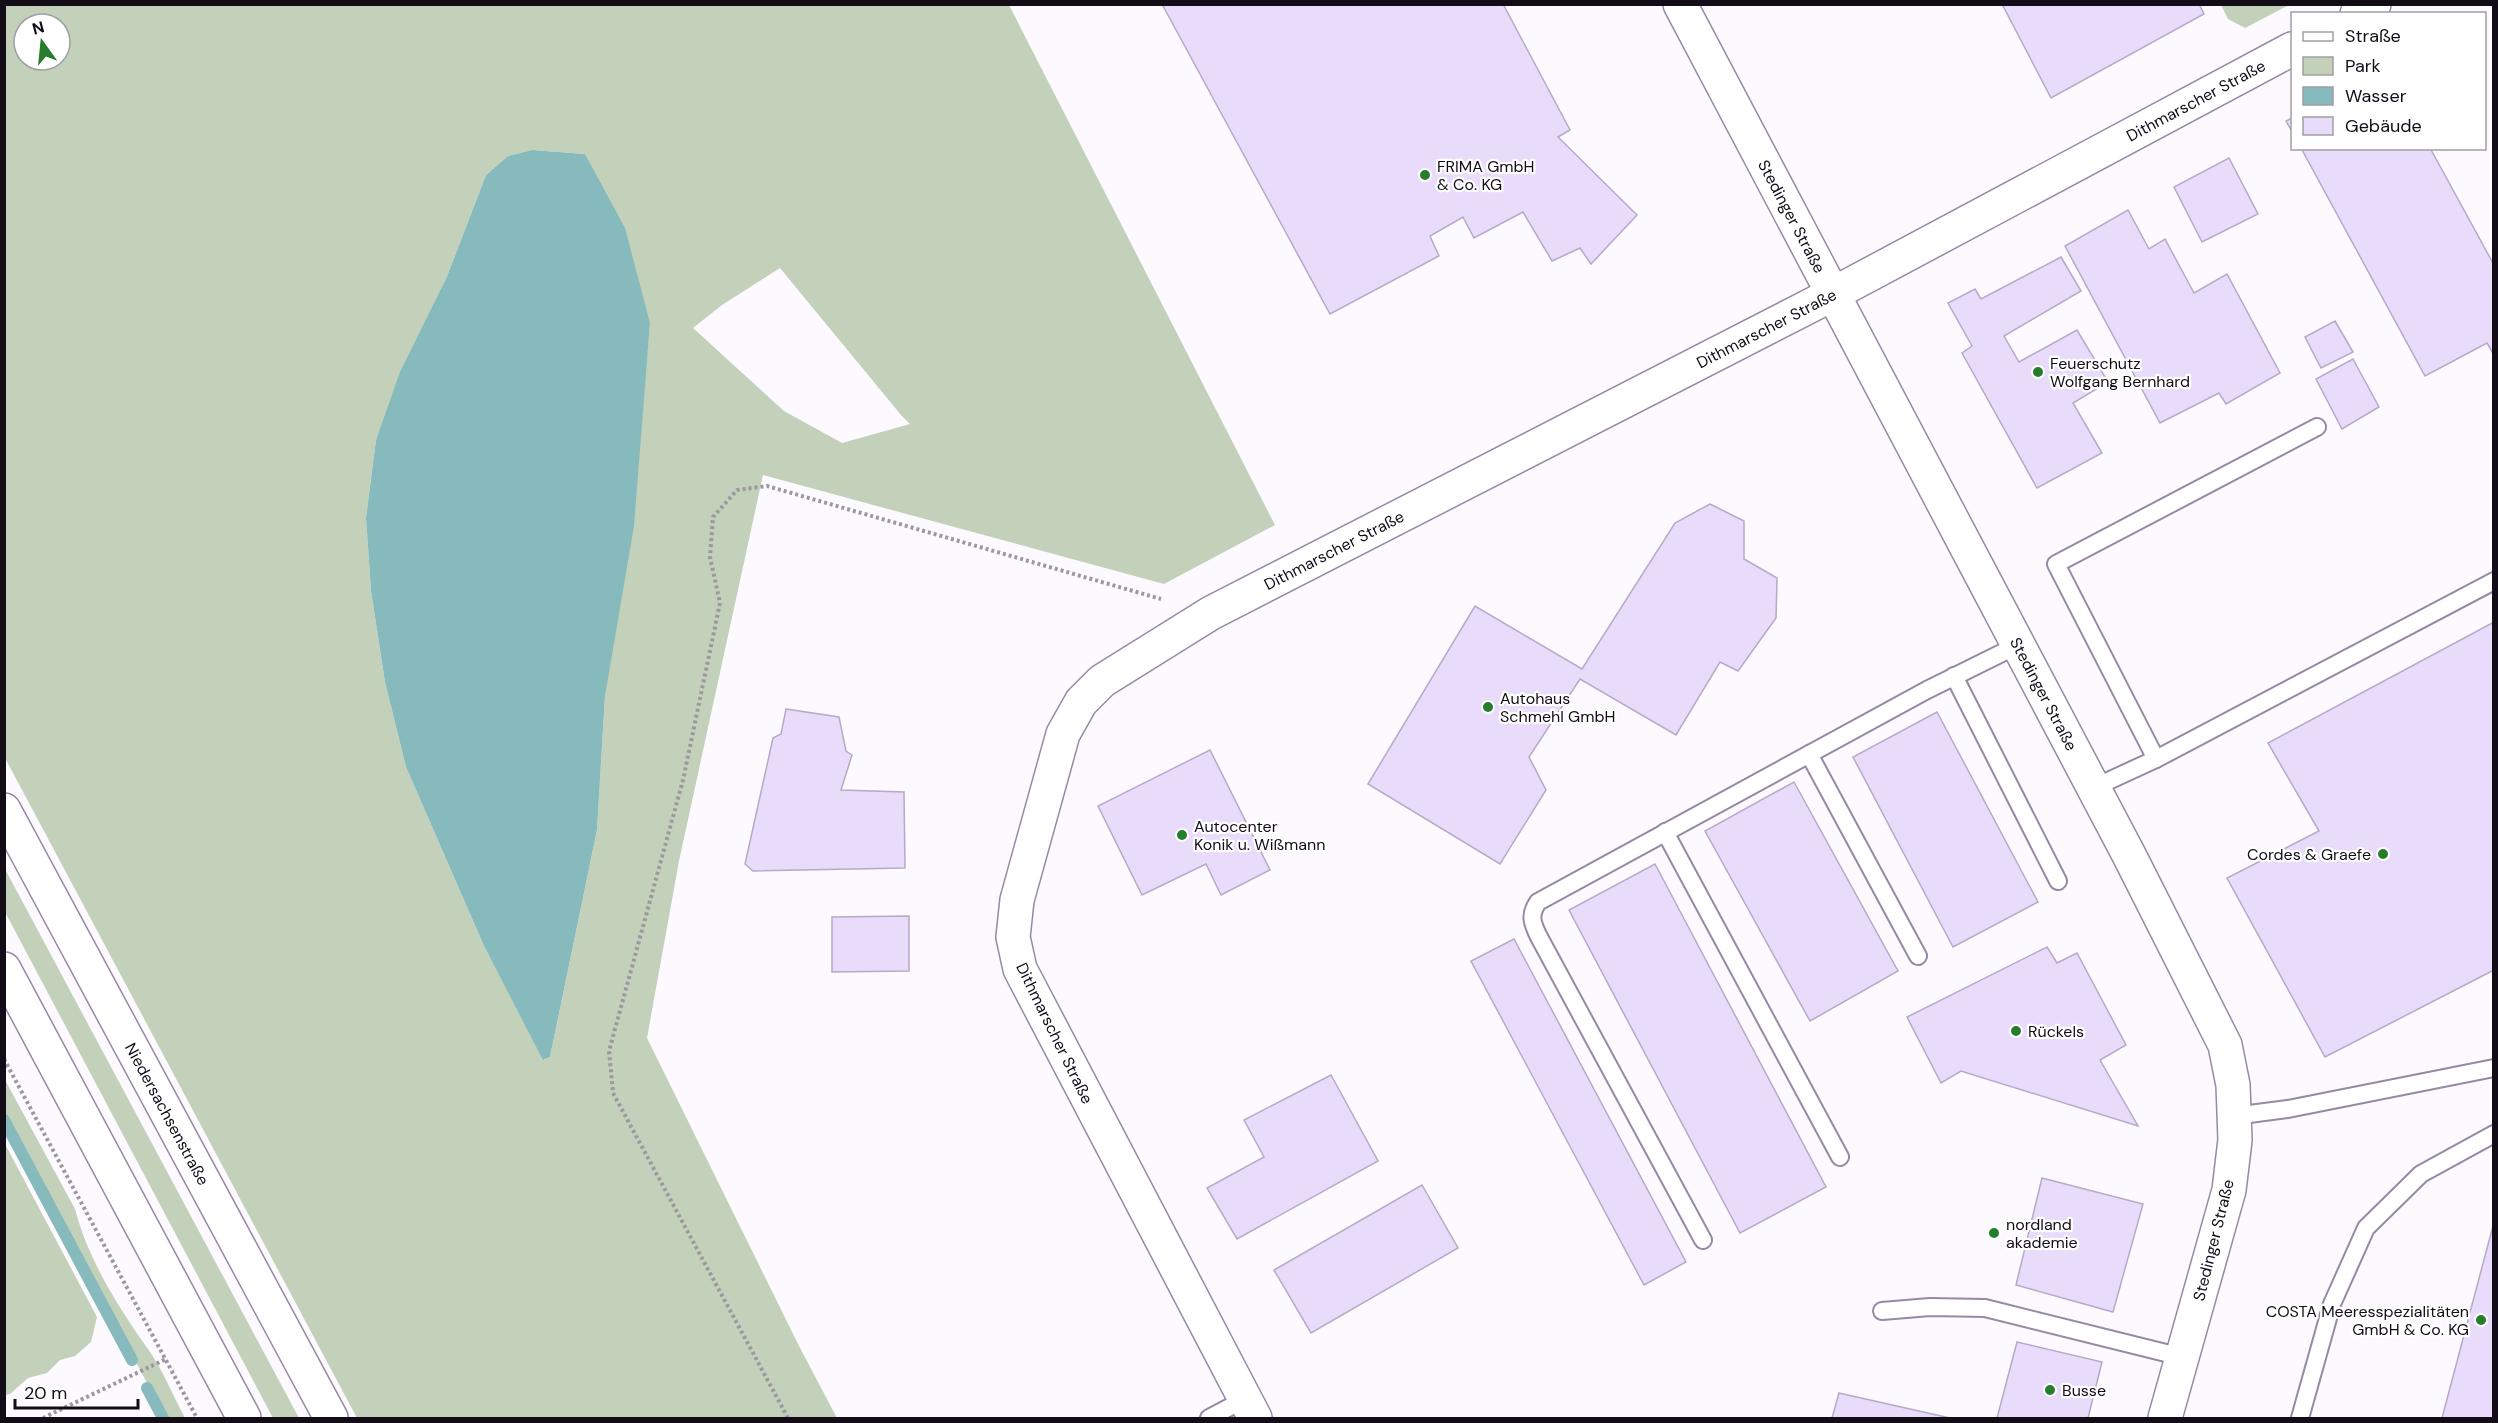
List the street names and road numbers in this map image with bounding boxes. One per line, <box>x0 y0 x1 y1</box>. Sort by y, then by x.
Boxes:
street label: Dithmarscher Straße <box>2123 55 2269 147</box>
street label: Stedinger Straße <box>1753 156 1830 277</box>
street label: Dithmarscher Straße <box>1693 284 1840 373</box>
street label: Dithmarscher Straße <box>1261 506 1408 595</box>
street label: Stedinger Straße <box>2005 634 2082 754</box>
street label: Dithmarscher Straße <box>1011 959 1098 1107</box>
street label: Niedersachsenstraße <box>120 1039 214 1189</box>
street label: Stedinger Straße <box>2188 1177 2239 1303</box>

